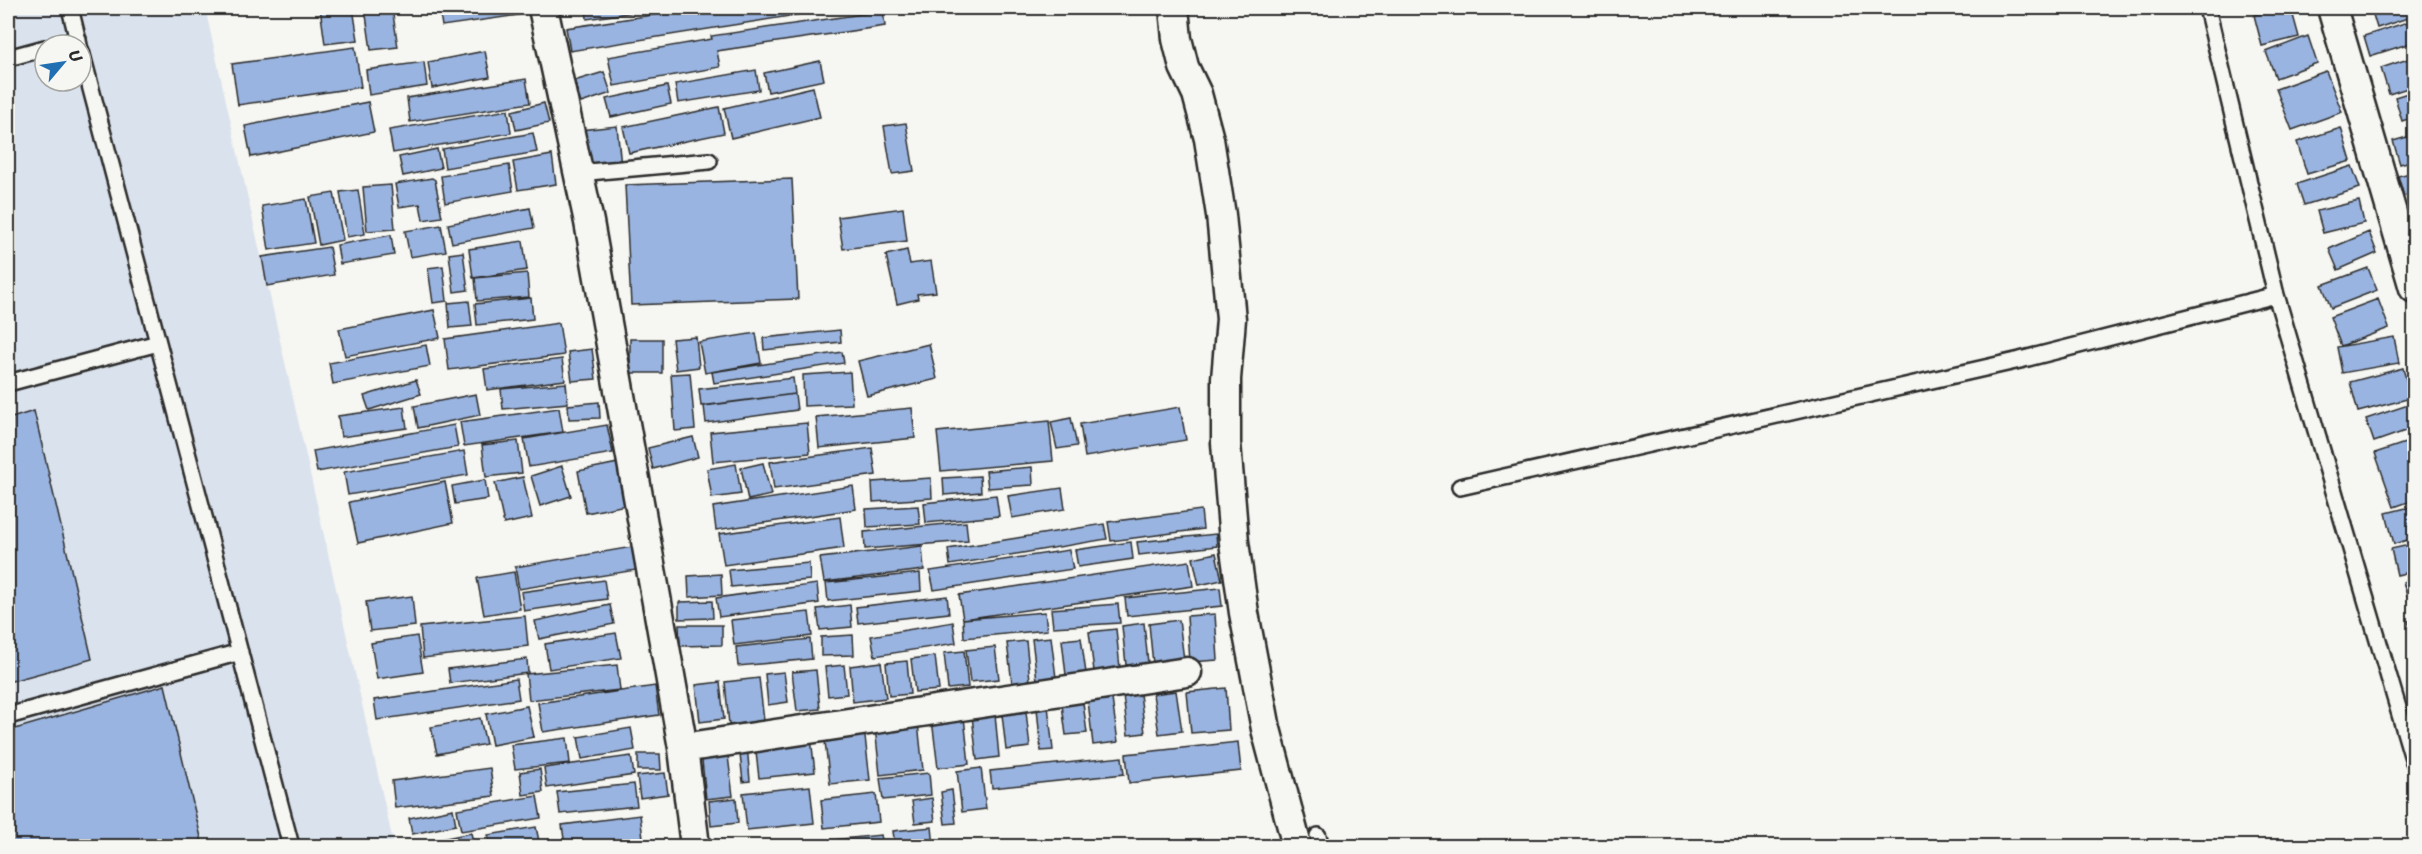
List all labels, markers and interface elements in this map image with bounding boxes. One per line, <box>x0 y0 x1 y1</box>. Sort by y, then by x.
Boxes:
north arrow <box>33 33 93 93</box>
text: U <box>60 44 92 69</box>

